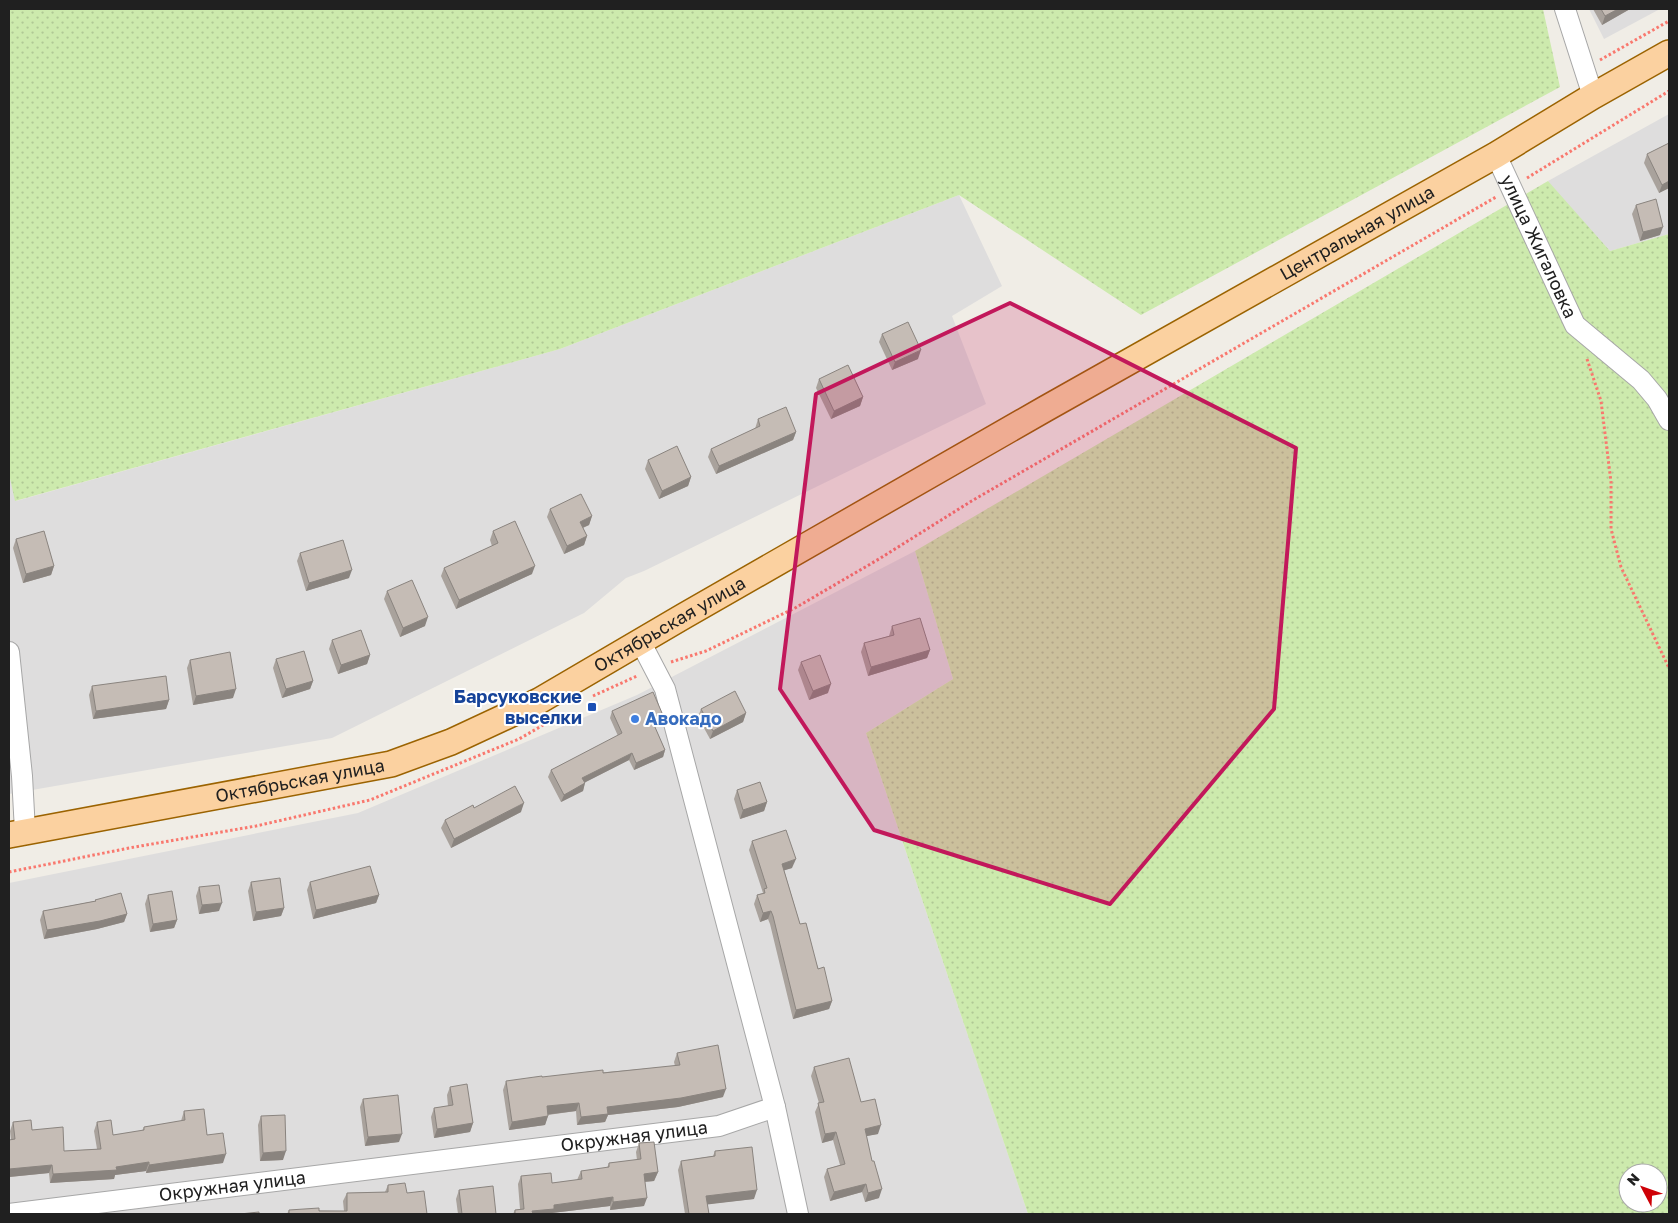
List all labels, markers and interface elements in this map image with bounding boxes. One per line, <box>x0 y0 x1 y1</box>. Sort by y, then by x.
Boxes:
street label: улица Жигаловка <box>1497 171 1582 321</box>
street label: Центральная улица <box>1276 180 1438 285</box>
street label: Октябрьская улица <box>590 571 749 676</box>
place label: Барсуковские выселки <box>454 685 582 728</box>
marker: Барсуковские выселки <box>586 701 598 713</box>
place label: Авокадо <box>645 707 722 729</box>
marker: Авокадо <box>629 713 641 725</box>
street label: Октябрьская улица <box>213 753 386 806</box>
street label: Окружная улица <box>559 1116 709 1156</box>
north arrow <box>1618 1163 1668 1213</box>
street label: Окружная улица <box>157 1165 307 1205</box>
text: N <box>1623 1170 1643 1189</box>

